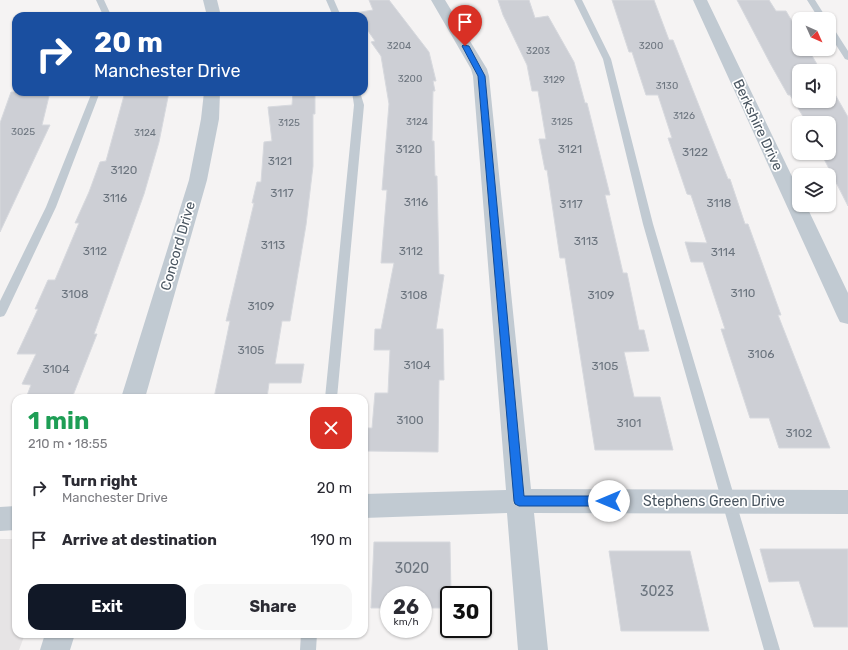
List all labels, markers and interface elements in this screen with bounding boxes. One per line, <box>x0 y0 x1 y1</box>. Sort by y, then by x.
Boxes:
pin <box>448 5 482 46</box>
icon: arrive <box>454 11 476 33</box>
north arrow <box>792 12 836 56</box>
map controls <box>792 12 836 212</box>
text: 20 m <box>94 26 163 59</box>
icon: right <box>28 28 80 80</box>
house number: 3204 <box>387 40 411 52</box>
house number: 3200 <box>639 40 663 52</box>
house number: 3203 <box>526 45 550 57</box>
text: Manchester Drive <box>94 60 241 82</box>
button: sound <box>792 64 836 108</box>
house number: 3200 <box>398 73 422 85</box>
house number: 3129 <box>543 74 565 86</box>
street label: Berkshire Drive <box>729 77 787 174</box>
house number: 3130 <box>656 80 678 92</box>
house number: 3126 <box>673 110 695 122</box>
house number: 3124 <box>406 116 428 128</box>
house number: 3125 <box>551 116 573 128</box>
button: search <box>792 116 836 160</box>
house number: 3125 <box>278 117 300 129</box>
house number: 3025 <box>11 126 35 138</box>
house number: 3124 <box>134 127 156 139</box>
house number: 3120 <box>396 142 422 156</box>
house number: 3121 <box>558 142 582 156</box>
house number: 3122 <box>682 145 708 159</box>
house number: 3121 <box>268 154 292 168</box>
house number: 3120 <box>111 163 137 177</box>
button: layers <box>792 168 836 212</box>
house number: 3117 <box>270 186 294 200</box>
house number: 3116 <box>103 191 127 205</box>
house number: 3116 <box>404 195 428 209</box>
house number: 3118 <box>707 196 731 210</box>
house number: 3117 <box>559 197 583 211</box>
street label: Concord Drive <box>157 199 199 293</box>
house number: 3113 <box>574 234 598 248</box>
house number: 3113 <box>261 238 285 252</box>
house number: 3112 <box>83 244 107 258</box>
house number: 3112 <box>399 244 423 258</box>
house number: 3114 <box>711 245 736 259</box>
house number: 3110 <box>731 286 755 300</box>
house number: 3108 <box>61 287 89 301</box>
house number: 3108 <box>400 288 428 302</box>
house number: 3109 <box>588 288 614 302</box>
house number: 3109 <box>248 299 274 313</box>
house number: 3105 <box>238 343 264 357</box>
house number: 3106 <box>748 347 775 361</box>
house number: 3104 <box>403 358 431 372</box>
house number: 3105 <box>592 359 618 373</box>
house number: 3104 <box>42 362 70 376</box>
text: 1 min <box>28 407 89 435</box>
button: close <box>310 407 352 449</box>
house number: 3100 <box>396 413 424 427</box>
house number: 3101 <box>617 416 641 430</box>
house number: 3102 <box>786 426 812 440</box>
text: 210 m · 18:55 <box>28 436 107 451</box>
text: Turn right <box>62 472 137 490</box>
icon: right <box>28 477 50 499</box>
text: 20 m <box>317 479 352 497</box>
position arrow <box>588 480 630 522</box>
text: Manchester Drive <box>62 490 168 505</box>
street label: Stephens Green Drive <box>643 493 785 510</box>
icon: arrive <box>28 529 50 551</box>
text: Arrive at destination <box>62 531 217 549</box>
text: 190 m <box>310 531 352 549</box>
house number: 3020 <box>395 560 429 577</box>
house number: 3023 <box>640 583 674 600</box>
button: Exit <box>28 584 186 630</box>
button: Share <box>194 584 352 630</box>
speed limit sign: 30 <box>440 586 492 638</box>
text: 26 <box>393 595 419 619</box>
text: km/h <box>394 616 418 628</box>

